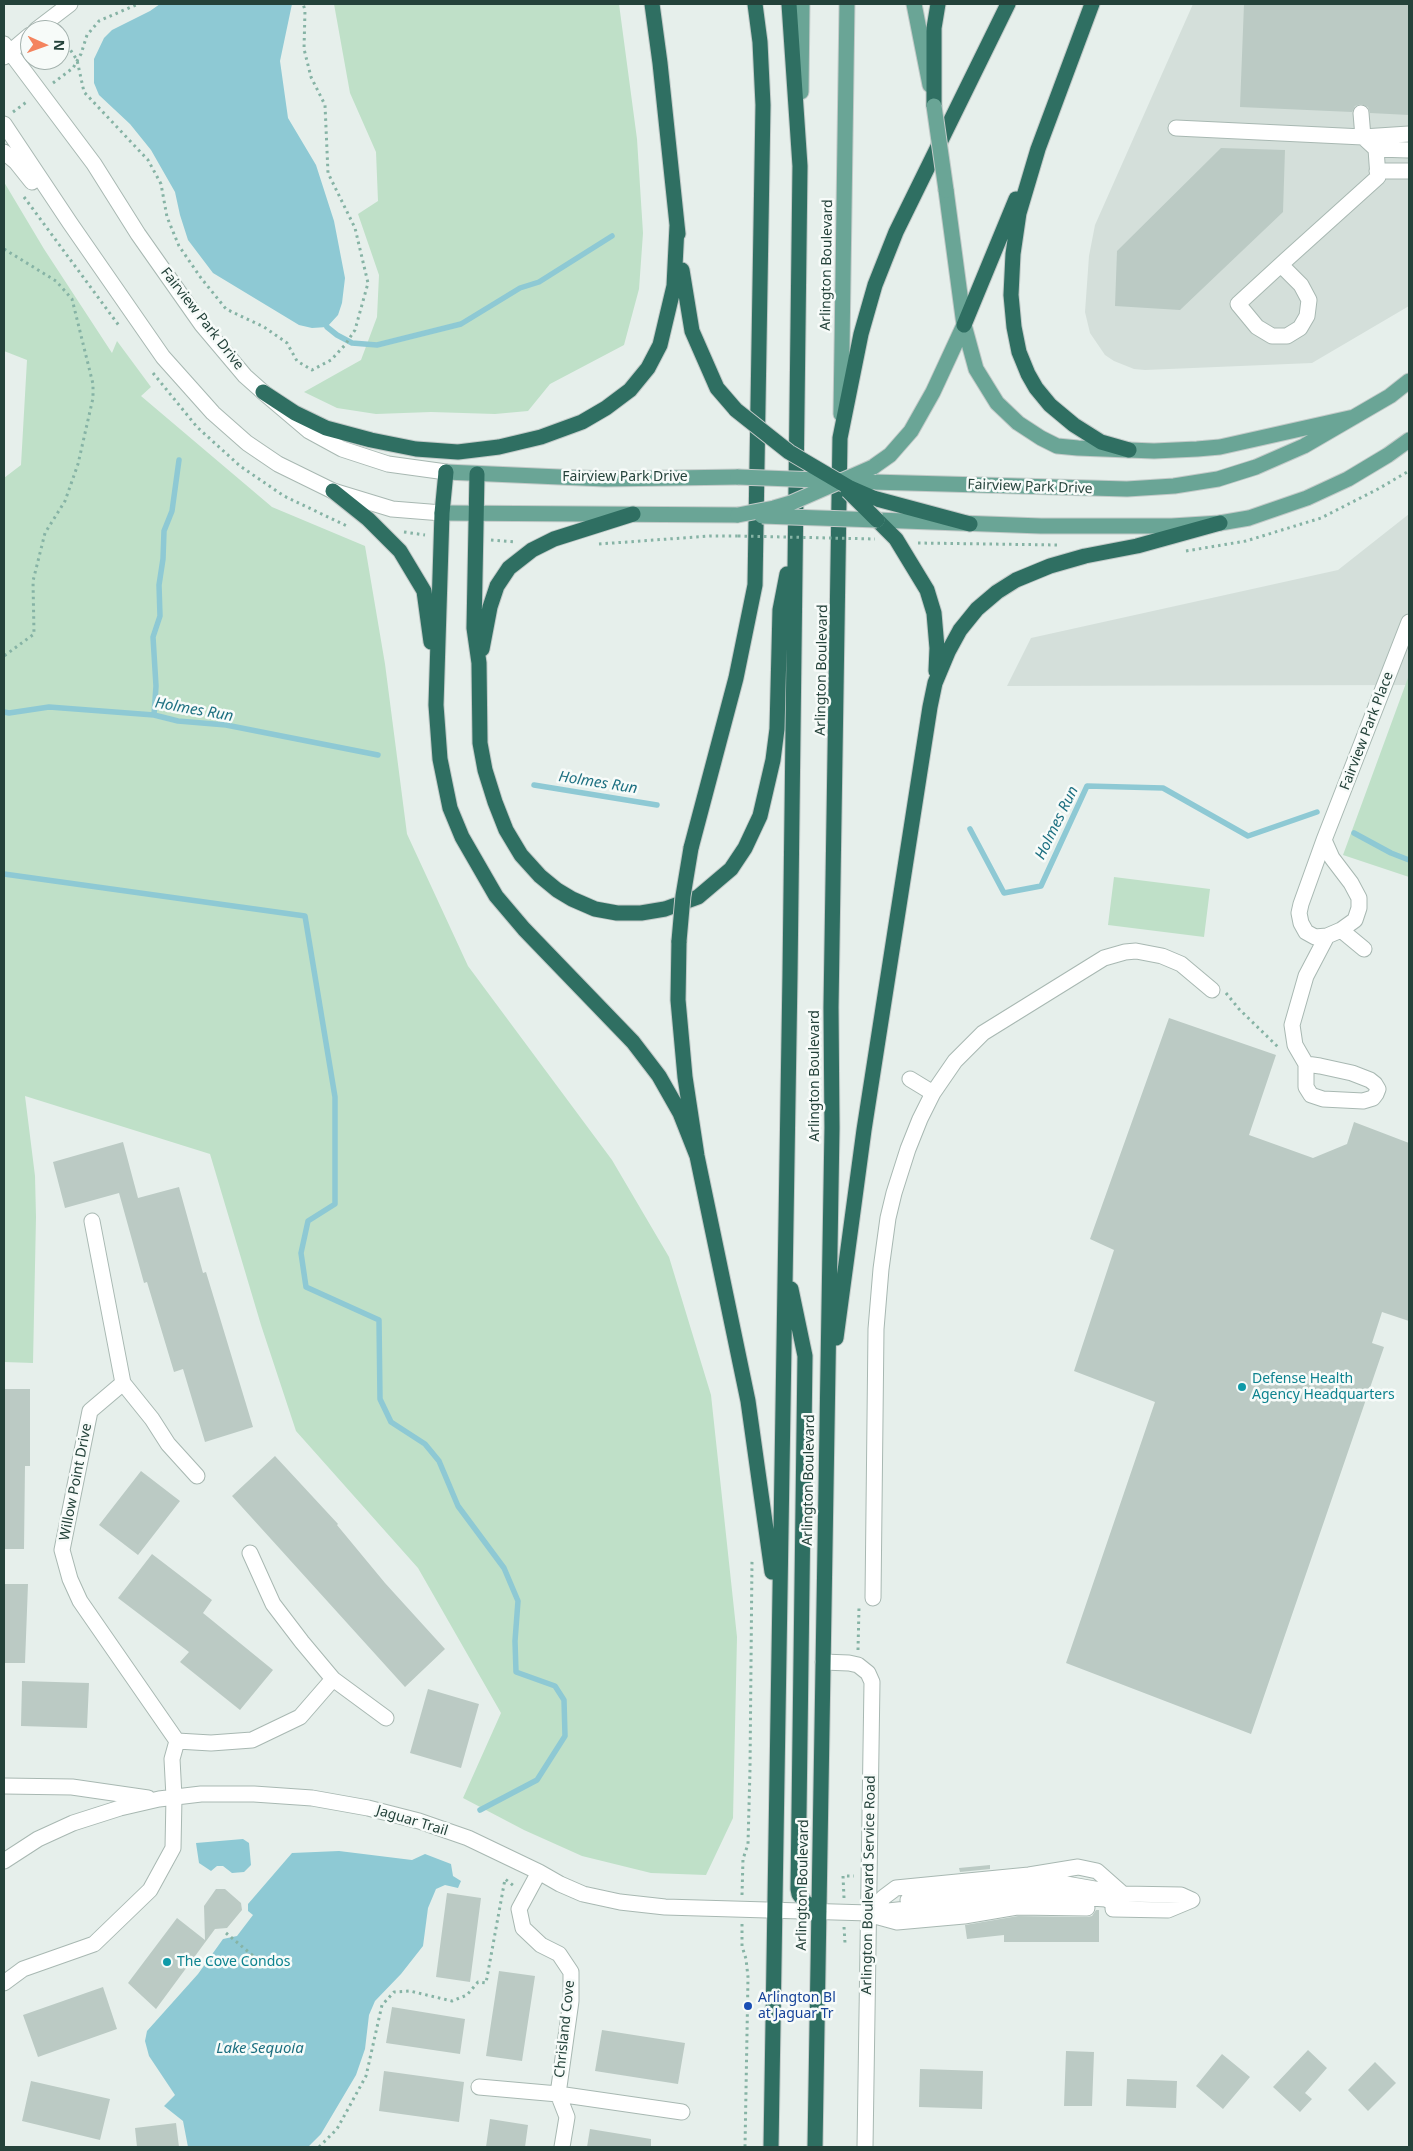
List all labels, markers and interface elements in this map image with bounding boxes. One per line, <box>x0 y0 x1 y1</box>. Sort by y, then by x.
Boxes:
north arrow <box>20 20 70 70</box>
text: N <box>50 39 69 52</box>
street label: Arlington Boulevard <box>817 199 837 331</box>
street label: Fairview Park Drive <box>157 264 247 374</box>
street label: Fairview Park Drive <box>562 469 688 485</box>
street label: Fairview Park Drive <box>967 476 1093 498</box>
street label: Arlington Boulevard <box>812 604 832 736</box>
street label: Fairview Park Place <box>1337 670 1397 792</box>
water label: Holmes Run <box>153 694 235 726</box>
water label: Holmes Run <box>557 768 639 798</box>
water label: Holmes Run <box>1031 783 1083 863</box>
street label: Arlington Boulevard <box>807 1010 823 1142</box>
place label: Defense Health Agency Headquarters <box>1252 1371 1395 1404</box>
marker: Defense Health Agency Headquarters <box>1236 1381 1248 1393</box>
street label: Arlington Boulevard <box>799 1414 819 1546</box>
street label: Willow Point Drive <box>56 1422 96 1542</box>
street label: Arlington Boulevard Service Road <box>859 1775 879 1995</box>
street label: Jaguar Trail <box>374 1802 450 1840</box>
street label: Arlington Boulevard <box>793 1819 813 1951</box>
place label: The Cove Condos <box>177 1954 290 1970</box>
marker: The Cove Condos <box>161 1956 173 1968</box>
street label: Chrisland Cove <box>552 1979 578 2079</box>
place label: Arlington Bl at Jaguar Tr <box>758 1990 836 2022</box>
marker: Arlington Bl at Jaguar Tr <box>742 2000 754 2012</box>
water label: Lake Sequoia <box>216 2040 304 2058</box>

